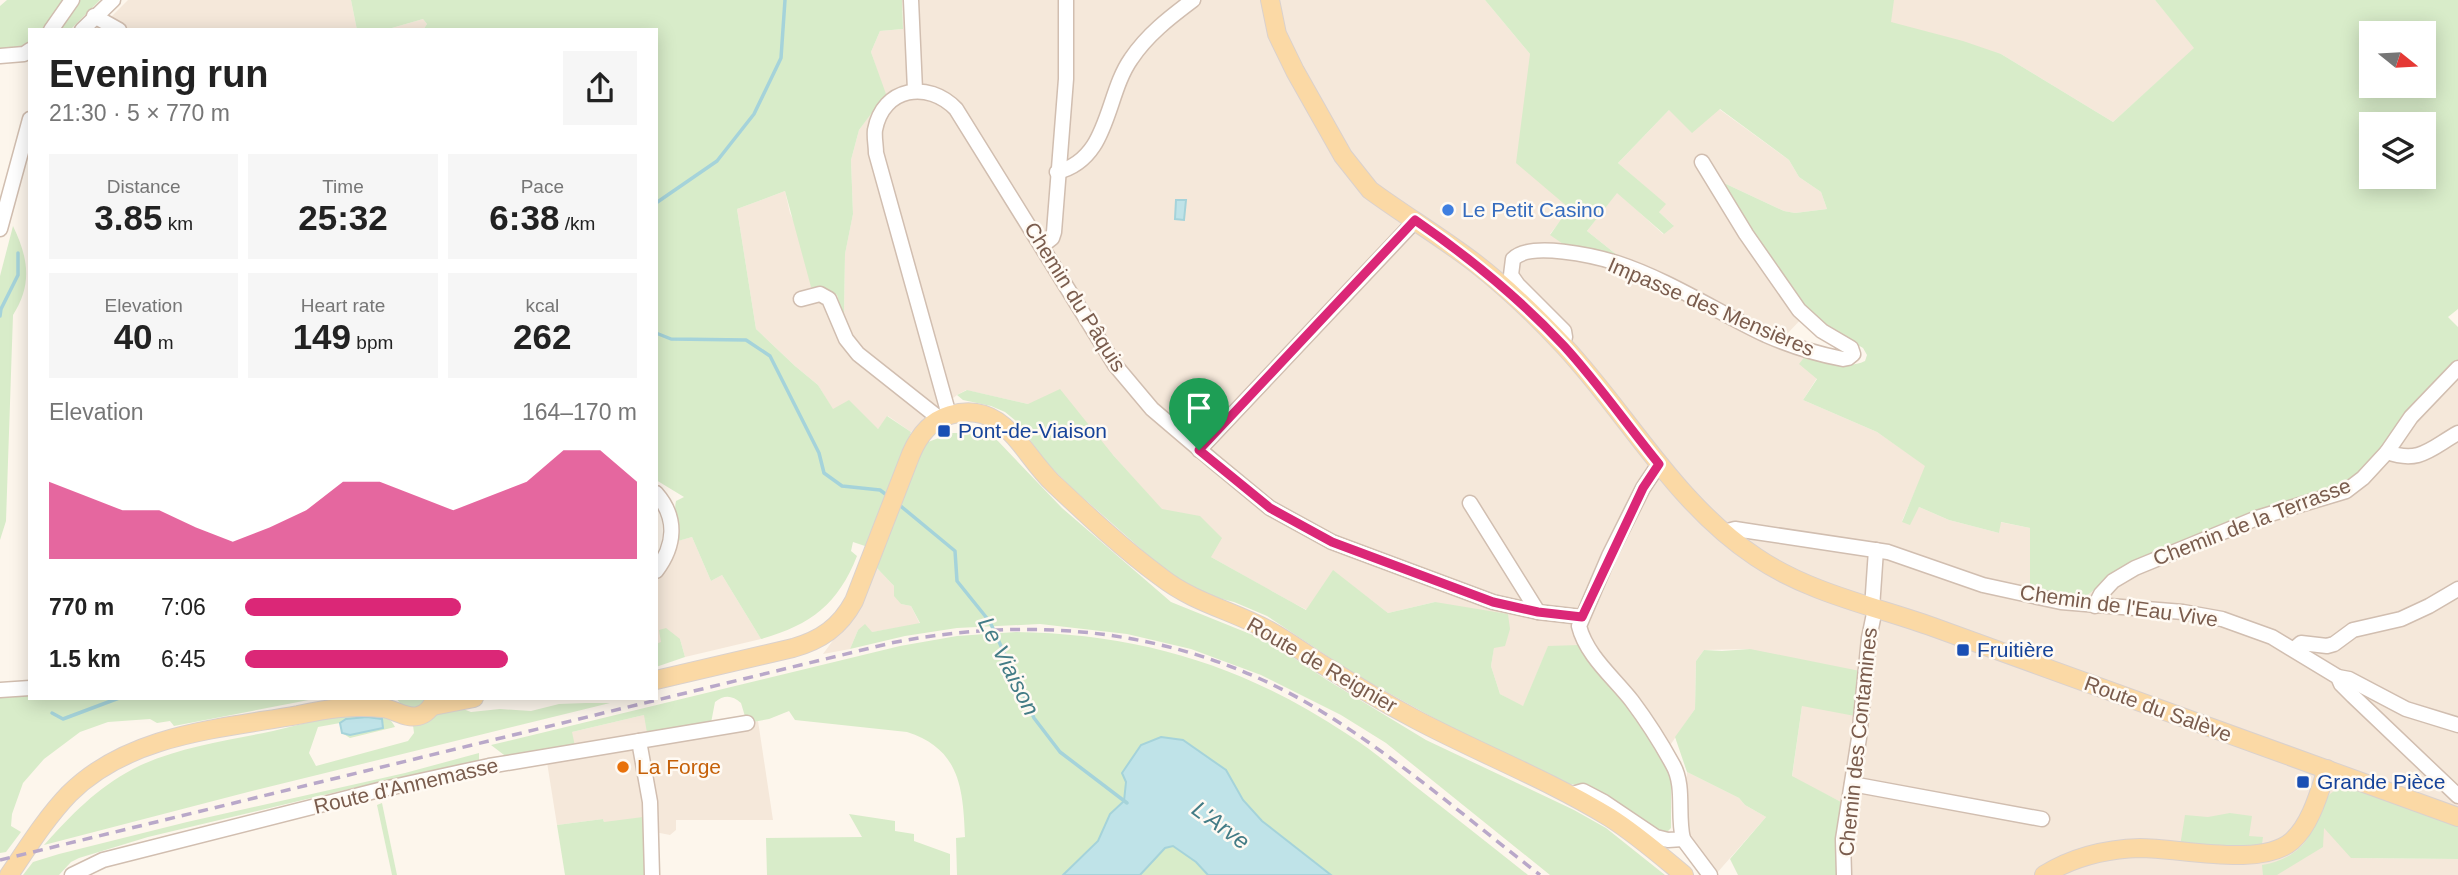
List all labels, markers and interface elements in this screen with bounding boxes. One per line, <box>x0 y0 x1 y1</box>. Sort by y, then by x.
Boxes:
north arrow <box>2359 21 2436 98</box>
map controls <box>2359 21 2436 189</box>
button: share <box>563 51 637 125</box>
text: Evening run <box>49 53 269 95</box>
text: 21:30 · 5 × 770 m <box>49 100 230 126</box>
button: layers <box>2359 112 2436 189</box>
text: Distance <box>107 176 181 197</box>
text: Time <box>322 176 364 197</box>
text: Pace <box>521 176 564 197</box>
text: 3.85 <box>94 198 162 237</box>
text: 25:32 <box>298 198 388 237</box>
text: 6:38 <box>489 198 559 237</box>
place label: Le Petit Casino <box>1462 198 1604 221</box>
marker: Le Petit Casino <box>1440 202 1456 218</box>
text: km <box>162 213 193 234</box>
text: /km <box>559 213 595 234</box>
street label: Chemin du Pâquis <box>1020 218 1131 376</box>
street label: Impasse des Mensières <box>1605 253 1818 360</box>
text: Elevation <box>105 295 183 316</box>
text: Heart rate <box>301 295 385 316</box>
text: kcal <box>525 295 559 316</box>
text: 40 <box>114 317 153 356</box>
text: 149 <box>293 317 351 356</box>
text: 262 <box>513 317 572 356</box>
text: m <box>153 332 174 353</box>
text: bpm <box>351 332 393 353</box>
pin <box>1169 378 1229 450</box>
icon: arrive <box>1180 389 1218 427</box>
text: Elevation <box>49 399 144 425</box>
text: 164–170 m <box>522 399 637 425</box>
place label: Pont-de-Viaison <box>958 419 1107 442</box>
marker: Pont-de-Viaison <box>936 423 952 439</box>
street label: Chemin de la Terrasse <box>2150 473 2354 570</box>
street label: Chemin de l'Eau Vive <box>2019 580 2220 631</box>
text: 770 m <box>49 594 114 620</box>
text: 7:06 <box>161 594 206 620</box>
water label: Le Viaison <box>973 612 1045 720</box>
street label: Route de Reignier <box>1243 612 1401 717</box>
street label: Chemin des Contamines <box>1834 626 1881 857</box>
place label: Fruitière <box>1977 638 2054 661</box>
marker: Fruitière <box>1955 642 1971 658</box>
text: 1.5 km <box>49 646 121 672</box>
text: 6:45 <box>161 646 206 672</box>
street label: Route du Salève <box>2081 671 2235 746</box>
street label: Route d'Annemasse <box>311 753 500 818</box>
place label: La Forge <box>637 755 721 778</box>
marker: La Forge <box>615 759 631 775</box>
place label: Grande Pièce <box>2317 770 2445 793</box>
marker: Grande Pièce <box>2295 774 2311 790</box>
water label: L'Arve <box>1187 796 1255 854</box>

